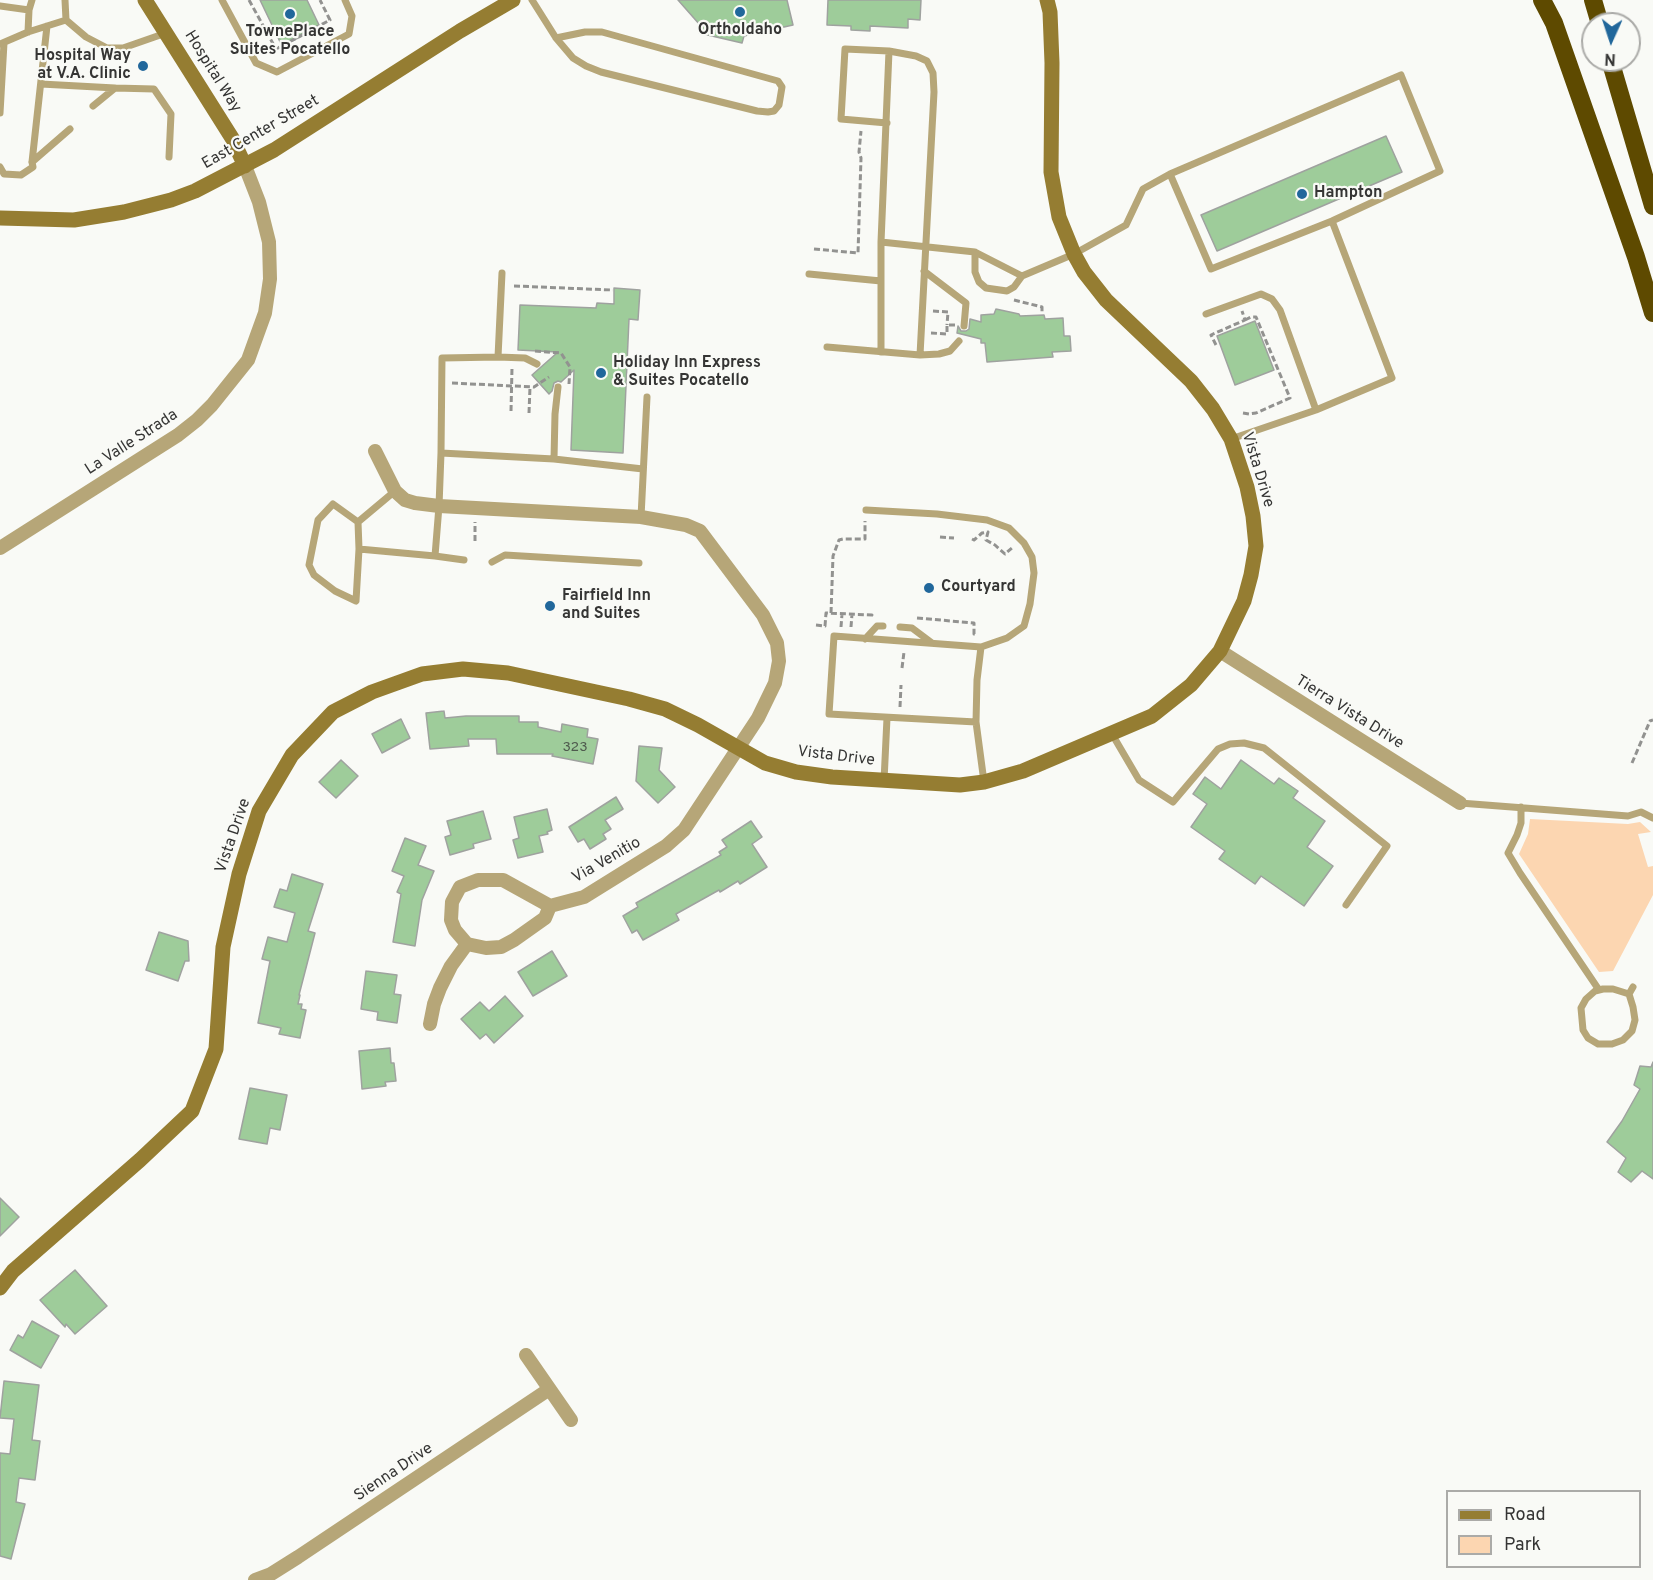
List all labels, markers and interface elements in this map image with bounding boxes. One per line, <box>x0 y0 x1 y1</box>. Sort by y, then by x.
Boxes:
marker: OrthoIdaho <box>733 5 747 19</box>
marker: TownePlace Suites Pocatello <box>283 7 297 21</box>
north arrow <box>1581 12 1641 72</box>
place label: OrthoIdaho <box>698 21 782 41</box>
place label: TownePlace Suites Pocatello <box>230 23 350 61</box>
street label: Hospital Way <box>179 28 245 116</box>
place label: Hospital Way at V.A. Clinic <box>34 47 131 85</box>
text: N <box>1604 48 1616 68</box>
marker: Hospital Way at V.A. Clinic <box>136 59 150 73</box>
street label: East Center Street <box>199 92 323 174</box>
place label: Hampton <box>1314 184 1382 204</box>
marker: Hampton <box>1295 187 1309 201</box>
place label: Holiday Inn Express & Suites Pocatello <box>613 354 761 392</box>
marker: Holiday Inn Express & Suites Pocatello <box>594 366 608 380</box>
street label: La Valle Strada <box>82 406 182 480</box>
street label: Vista Drive <box>1236 430 1278 510</box>
place label: Courtyard <box>941 578 1016 598</box>
marker: Courtyard <box>922 581 936 595</box>
place label: Fairfield Inn and Suites <box>562 587 651 625</box>
marker: Fairfield Inn and Suites <box>543 599 557 613</box>
street label: Tierra Vista Drive <box>1291 672 1407 754</box>
house number: 323 <box>562 740 588 756</box>
street label: Vista Drive <box>796 743 876 771</box>
street label: Vista Drive <box>212 796 256 876</box>
street label: Via Venitio <box>569 834 645 888</box>
street label: Sienna Drive <box>351 1440 437 1506</box>
legend <box>1446 1490 1641 1568</box>
text: Road <box>1504 1504 1546 1527</box>
text: Park <box>1504 1534 1541 1557</box>

